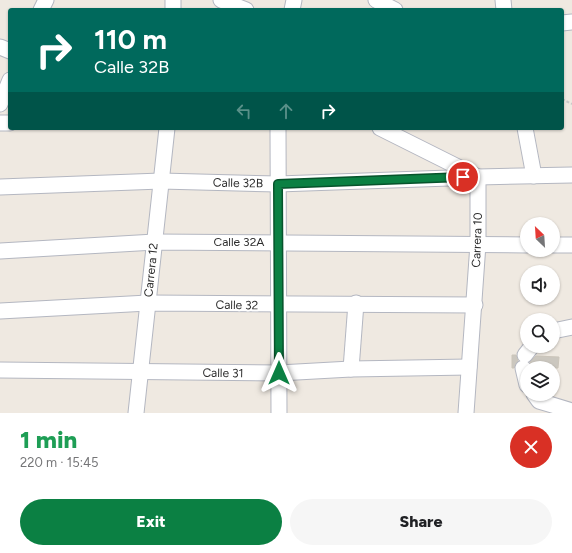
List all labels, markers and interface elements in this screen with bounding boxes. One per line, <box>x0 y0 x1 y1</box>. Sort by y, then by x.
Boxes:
text: 110 m <box>94 22 167 56</box>
icon: right <box>28 24 80 76</box>
text: Calle 32B <box>94 56 169 78</box>
icon: left <box>233 100 255 122</box>
icon: ahead <box>275 100 297 122</box>
icon: right <box>317 100 339 122</box>
pin <box>446 160 480 194</box>
icon: arrive <box>452 166 474 188</box>
street label: Calle 32B <box>213 176 263 190</box>
street label: Carrera 10 <box>469 212 485 268</box>
north arrow <box>520 217 560 257</box>
map controls <box>520 217 560 401</box>
street label: Calle 32A <box>214 235 264 249</box>
street label: Carrera 12 <box>141 242 161 298</box>
button: sound <box>520 265 560 305</box>
street label: Calle 32 <box>215 298 259 312</box>
button: search <box>520 313 560 353</box>
position arrow <box>258 352 300 394</box>
button: layers <box>520 361 560 401</box>
street label: Calle 31 <box>202 366 244 380</box>
text: 1 min <box>20 425 77 454</box>
button: close <box>510 426 552 468</box>
text: 220 m · 15:45 <box>20 455 99 470</box>
button: Exit <box>20 499 282 545</box>
button: Share <box>290 499 552 545</box>

